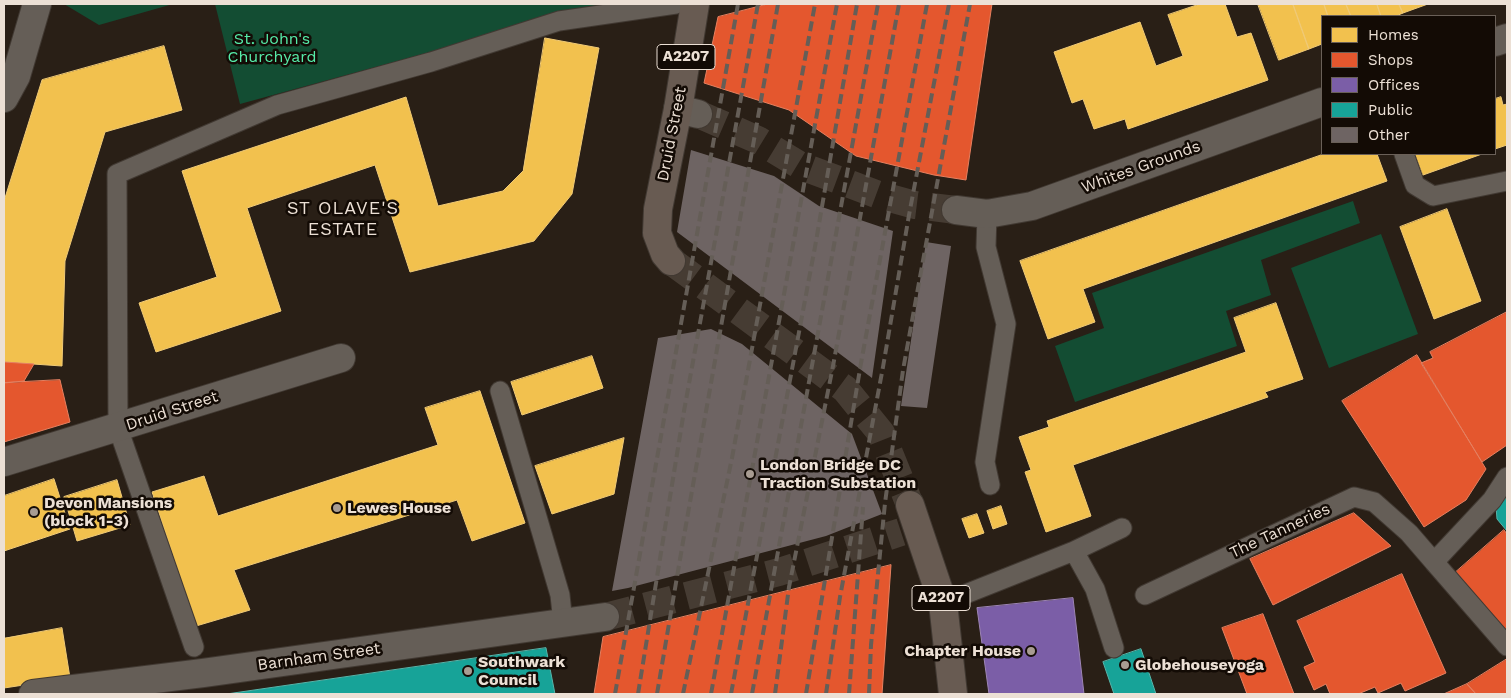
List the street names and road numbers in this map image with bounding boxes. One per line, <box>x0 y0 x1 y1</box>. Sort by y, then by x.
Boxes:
road number: A2207 <box>657 44 715 70</box>
street label: Druid Street <box>653 85 691 183</box>
street label: Whites Grounds <box>1079 137 1203 197</box>
street label: Druid Street <box>123 387 221 435</box>
street label: The Tanneries <box>1227 499 1333 563</box>
road number: A2207 <box>912 586 970 610</box>
street label: Barnham Street <box>256 639 382 675</box>

